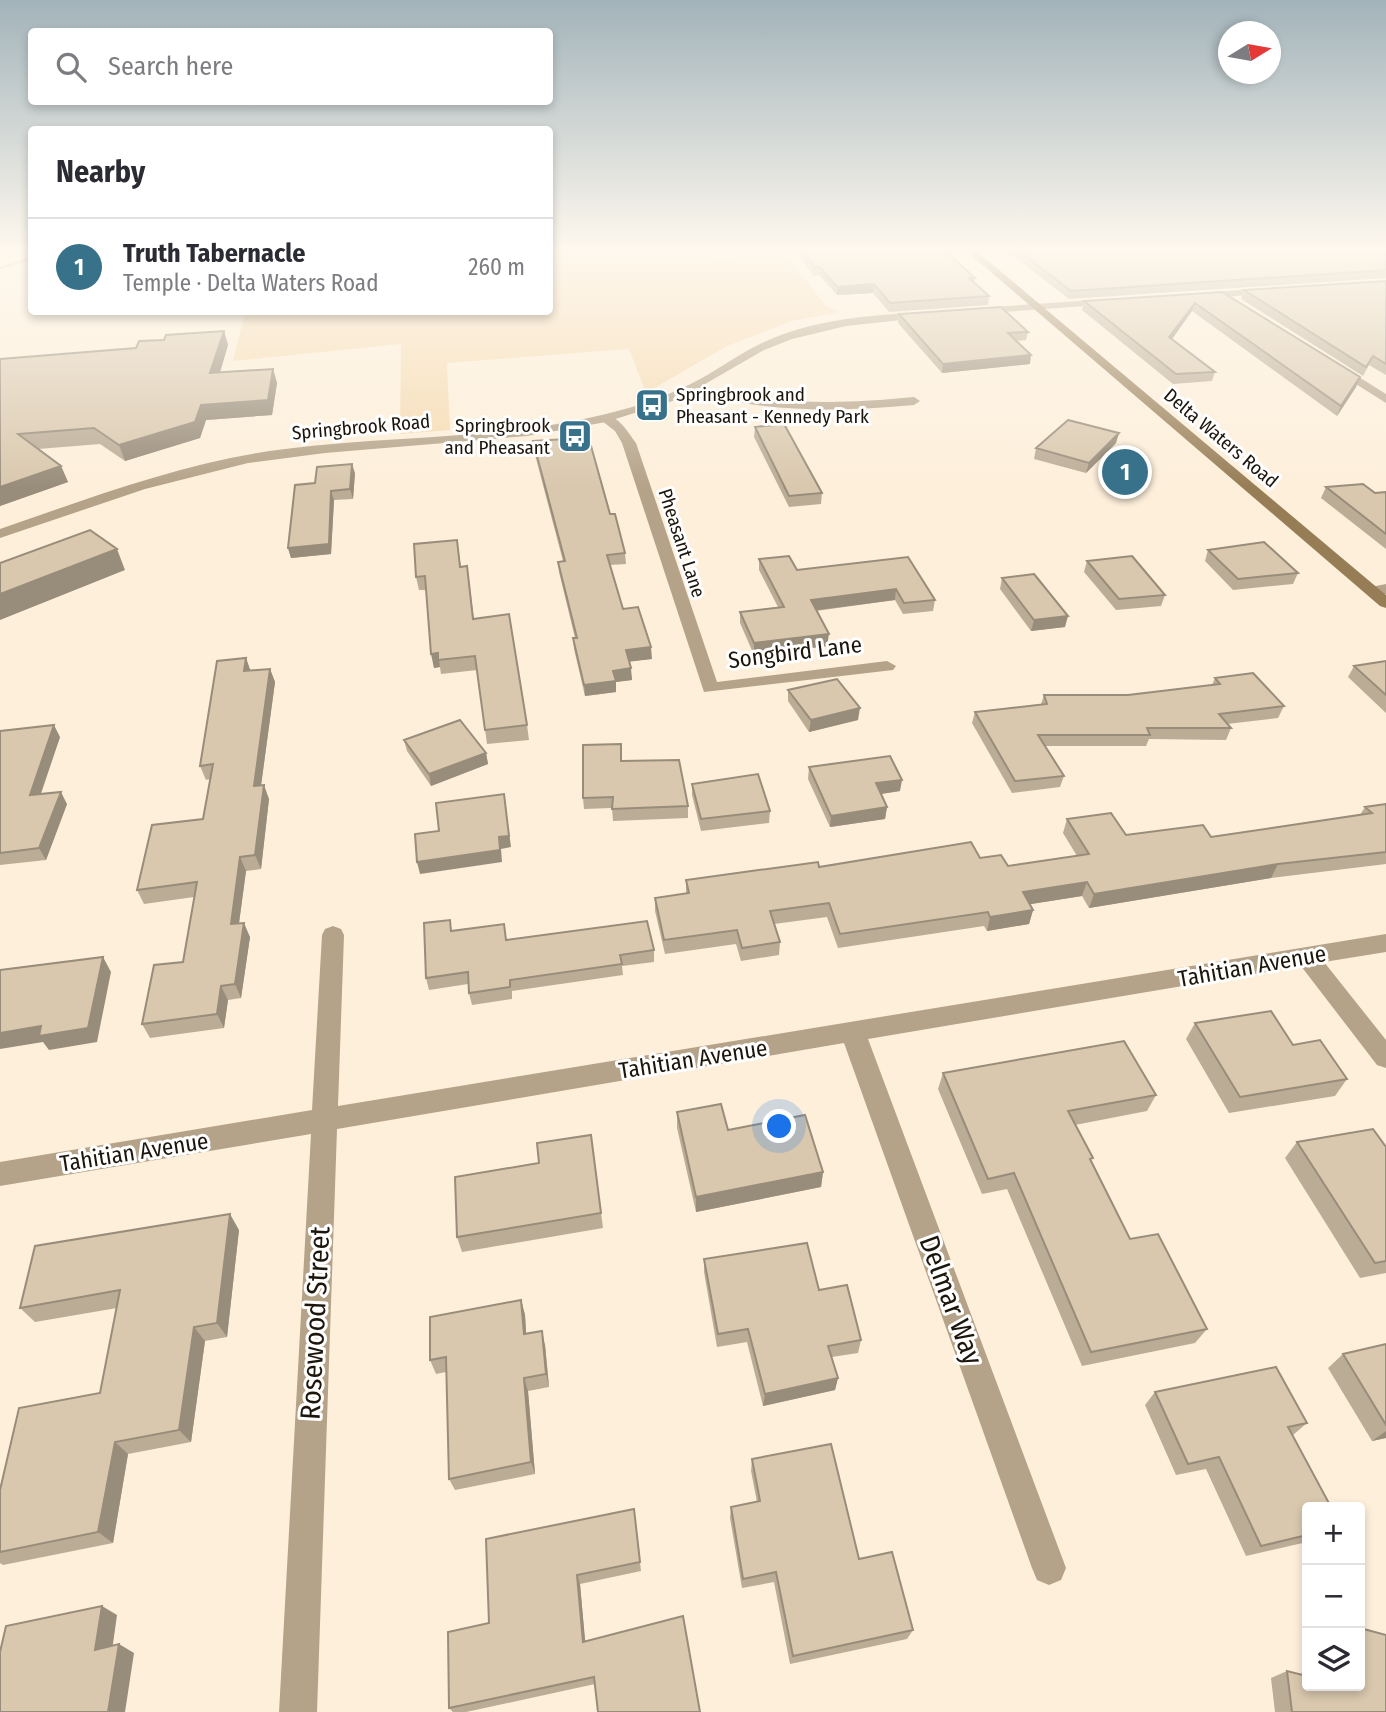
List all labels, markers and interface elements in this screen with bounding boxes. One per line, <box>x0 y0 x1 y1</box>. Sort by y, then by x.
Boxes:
north arrow <box>1218 21 1281 84</box>
search box <box>28 28 553 105</box>
icon: search <box>52 48 90 86</box>
text: Search here <box>108 51 233 82</box>
text: Nearby <box>56 154 145 190</box>
text: Truth Tabernacle <box>123 238 305 269</box>
text: 1 <box>74 253 84 281</box>
text: 260 m <box>468 253 525 281</box>
text: Temple · Delta Waters Road <box>123 269 378 297</box>
place label: Springbrook and Pheasant - Kennedy Park <box>676 383 869 428</box>
street label: Delta Waters Road <box>1159 384 1283 492</box>
bus stop icon: Springbrook and Pheasant - Kennedy Park <box>633 386 671 424</box>
street label: Springbrook Road <box>291 409 431 445</box>
place label: Springbrook and Pheasant <box>445 414 551 459</box>
bus stop icon: Springbrook and Pheasant <box>556 417 594 455</box>
pin: 1 <box>1102 446 1148 498</box>
street label: Pheasant Lane <box>654 486 710 600</box>
street label: Songbird Lane <box>727 630 863 674</box>
street label: Tahitian Avenue <box>1176 939 1328 993</box>
street label: Tahitian Avenue <box>617 1033 769 1085</box>
your location <box>762 1109 796 1143</box>
street label: Tahitian Avenue <box>58 1126 210 1178</box>
street label: Rosewood Street <box>293 1225 337 1421</box>
street label: Delmar Way <box>912 1231 990 1370</box>
map controls <box>1302 1502 1365 1691</box>
button: + <box>1302 1502 1365 1565</box>
button: − <box>1302 1565 1365 1628</box>
button: layers <box>1302 1628 1365 1691</box>

